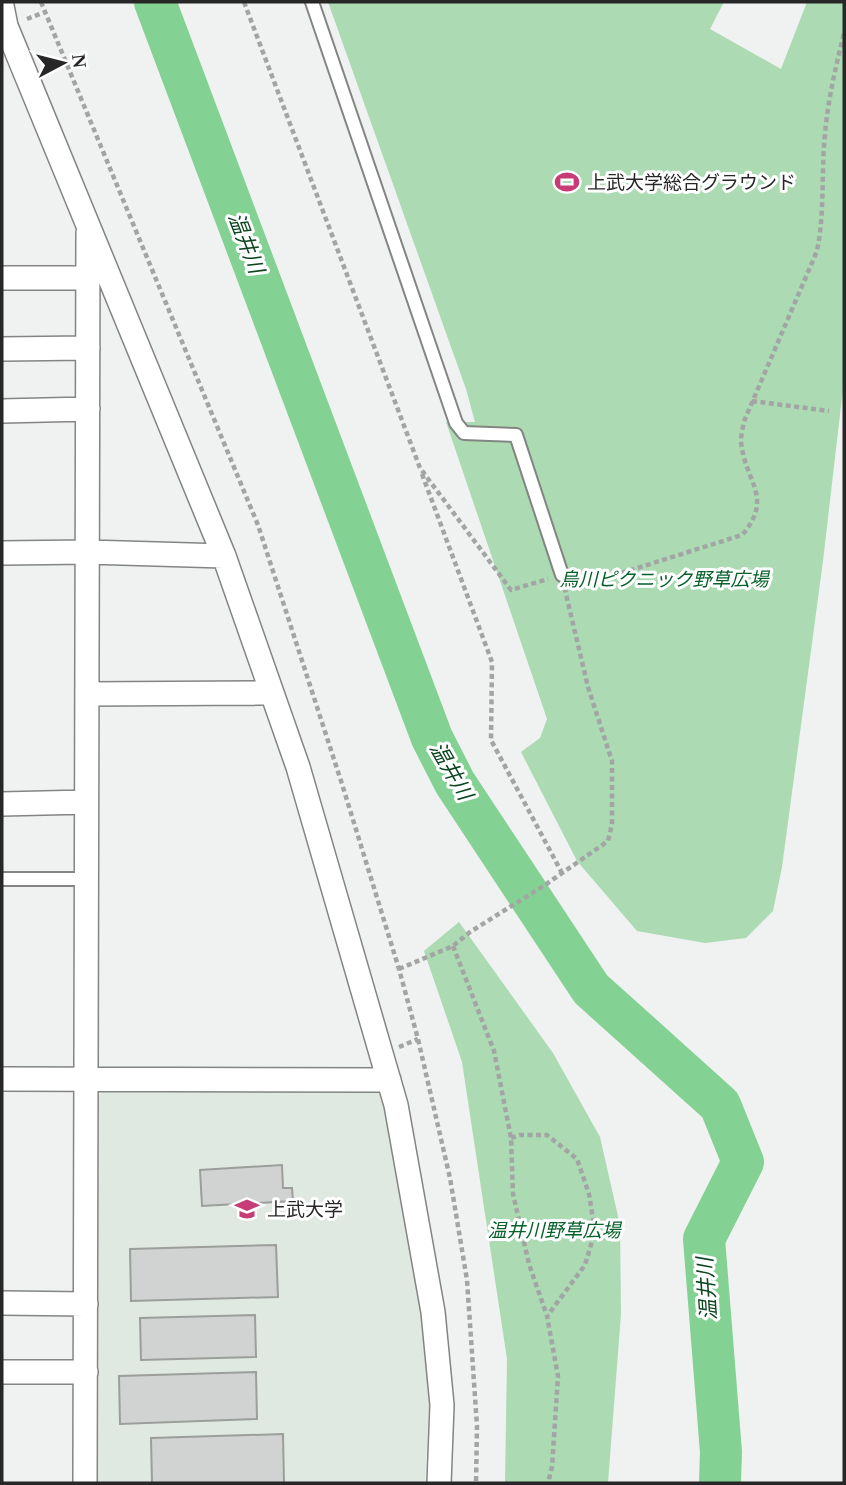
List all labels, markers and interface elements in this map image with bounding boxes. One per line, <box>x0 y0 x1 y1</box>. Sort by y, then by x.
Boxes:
north arrow <box>28 28 98 98</box>
text: N <box>68 53 91 69</box>
sports icon: 上武大学総合グラウンド <box>553 168 581 196</box>
place label: 上武大学総合グラウンド <box>587 172 796 193</box>
water label: 温井川 <box>224 209 269 279</box>
park label: 烏川ピクニック野草広場 <box>559 569 770 590</box>
water label: 温井川 <box>425 738 478 806</box>
school or university icon: 上武大学 <box>233 1195 261 1223</box>
place label: 上武大学 <box>267 1199 343 1220</box>
park label: 温井川野草広場 <box>487 1220 622 1241</box>
water label: 温井川 <box>693 1255 721 1321</box>

